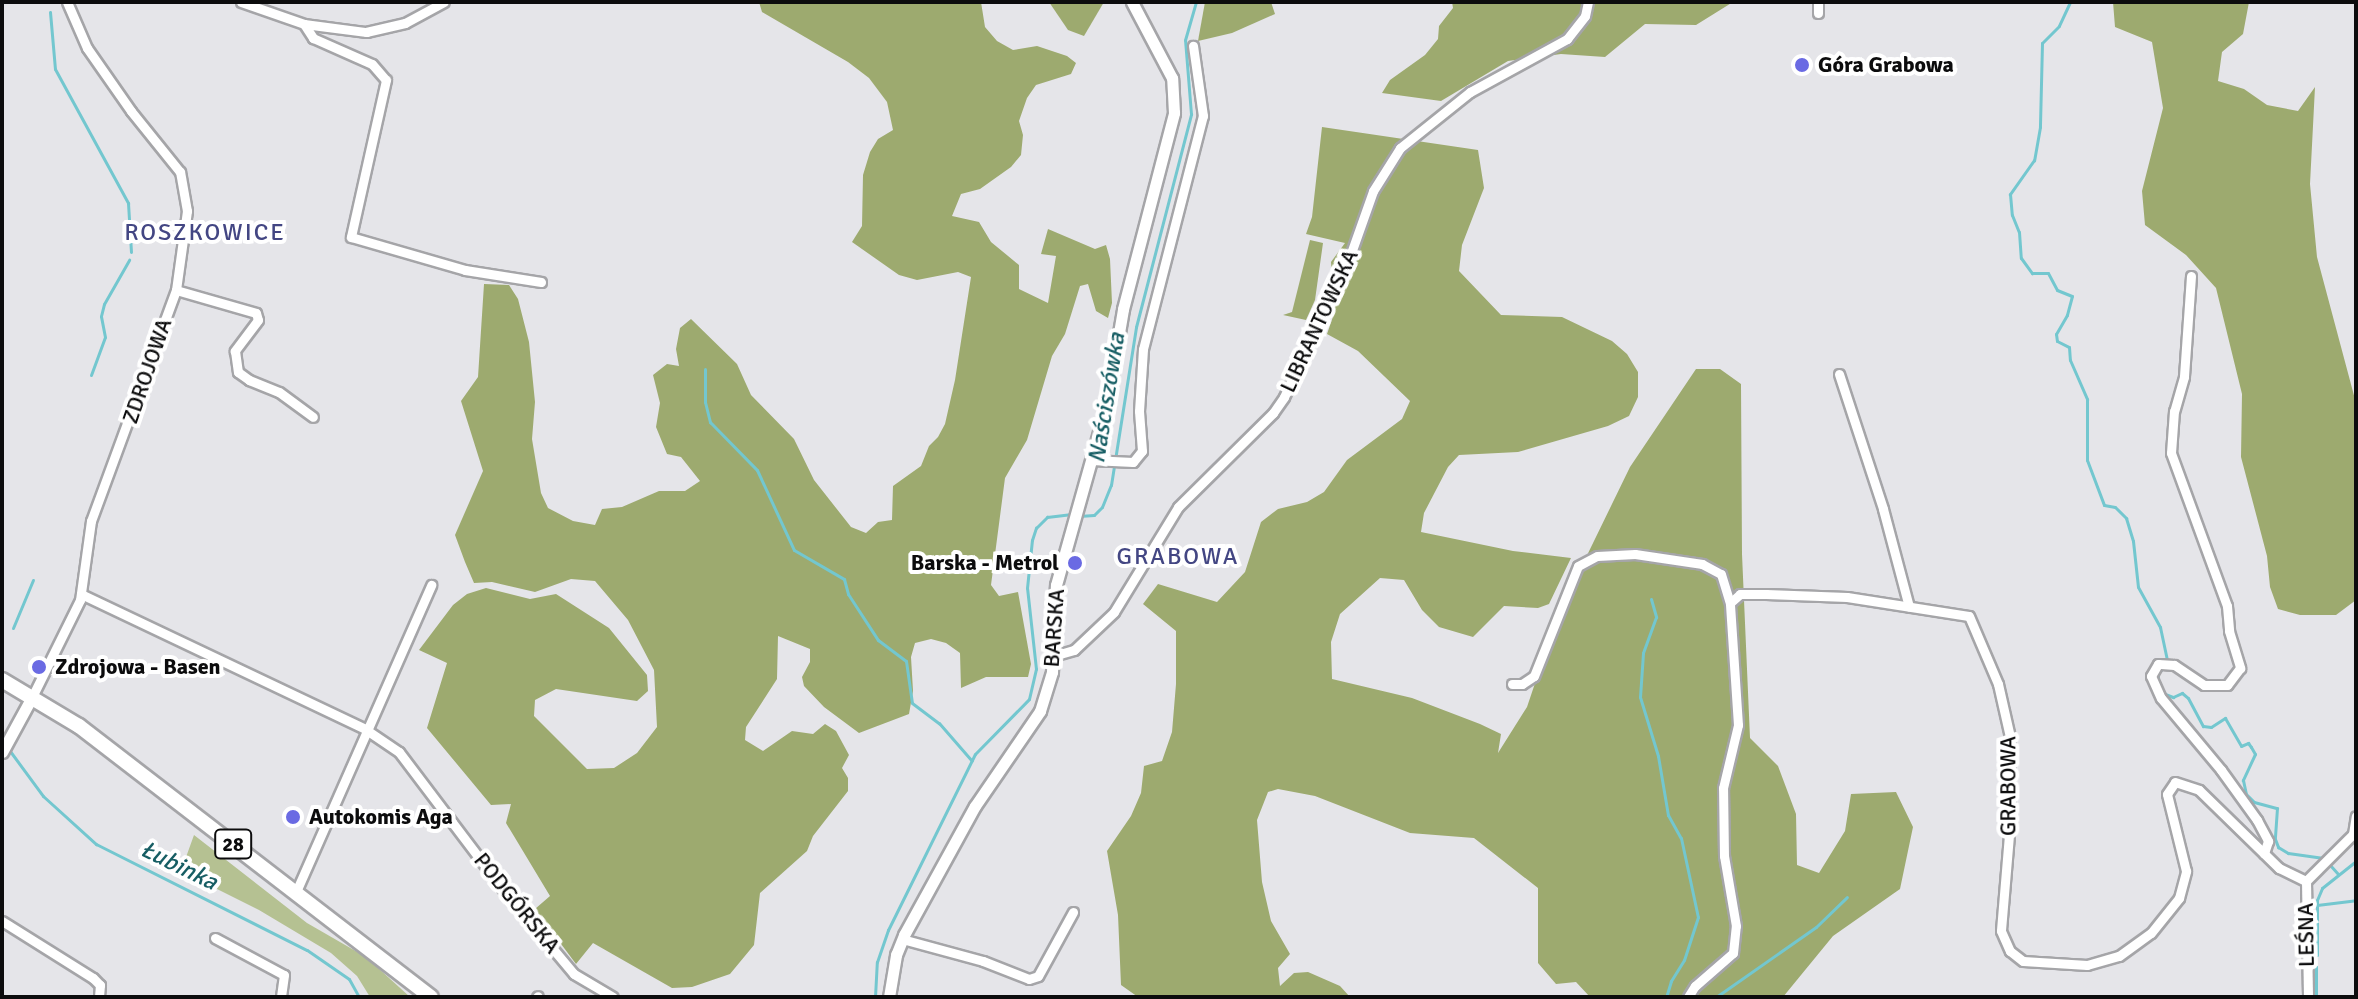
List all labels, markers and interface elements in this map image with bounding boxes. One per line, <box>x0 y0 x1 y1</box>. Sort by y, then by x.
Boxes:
place label: Góra Grabowa <box>1818 52 1954 78</box>
marker: Góra Grabowa <box>1793 56 1811 74</box>
district label: ROSZKOWICE <box>124 219 286 247</box>
street label: LIBRANTOWSKA <box>1274 245 1364 397</box>
street label: ZDROJOWA <box>117 315 177 427</box>
water label: Naściszówka <box>1082 331 1132 465</box>
district label: GRABOWA <box>1116 543 1240 571</box>
place label: Barska - Metrol <box>911 550 1059 576</box>
marker: Barska - Metrol <box>1066 554 1084 572</box>
street label: BARSKA <box>1038 588 1070 668</box>
place label: Zdrojowa - Basen <box>55 654 221 680</box>
marker: Zdrojowa - Basen <box>30 658 48 676</box>
street label: GRABOWA <box>1995 736 2021 836</box>
place label: Autokomis Aga <box>309 804 453 830</box>
marker: Autokomis Aga <box>284 808 302 826</box>
road number: 28 <box>213 828 253 860</box>
water label: Łubinka <box>136 835 222 897</box>
street label: PODGÓRSKA <box>468 847 566 959</box>
street label: LEŚNA <box>2292 903 2320 967</box>

